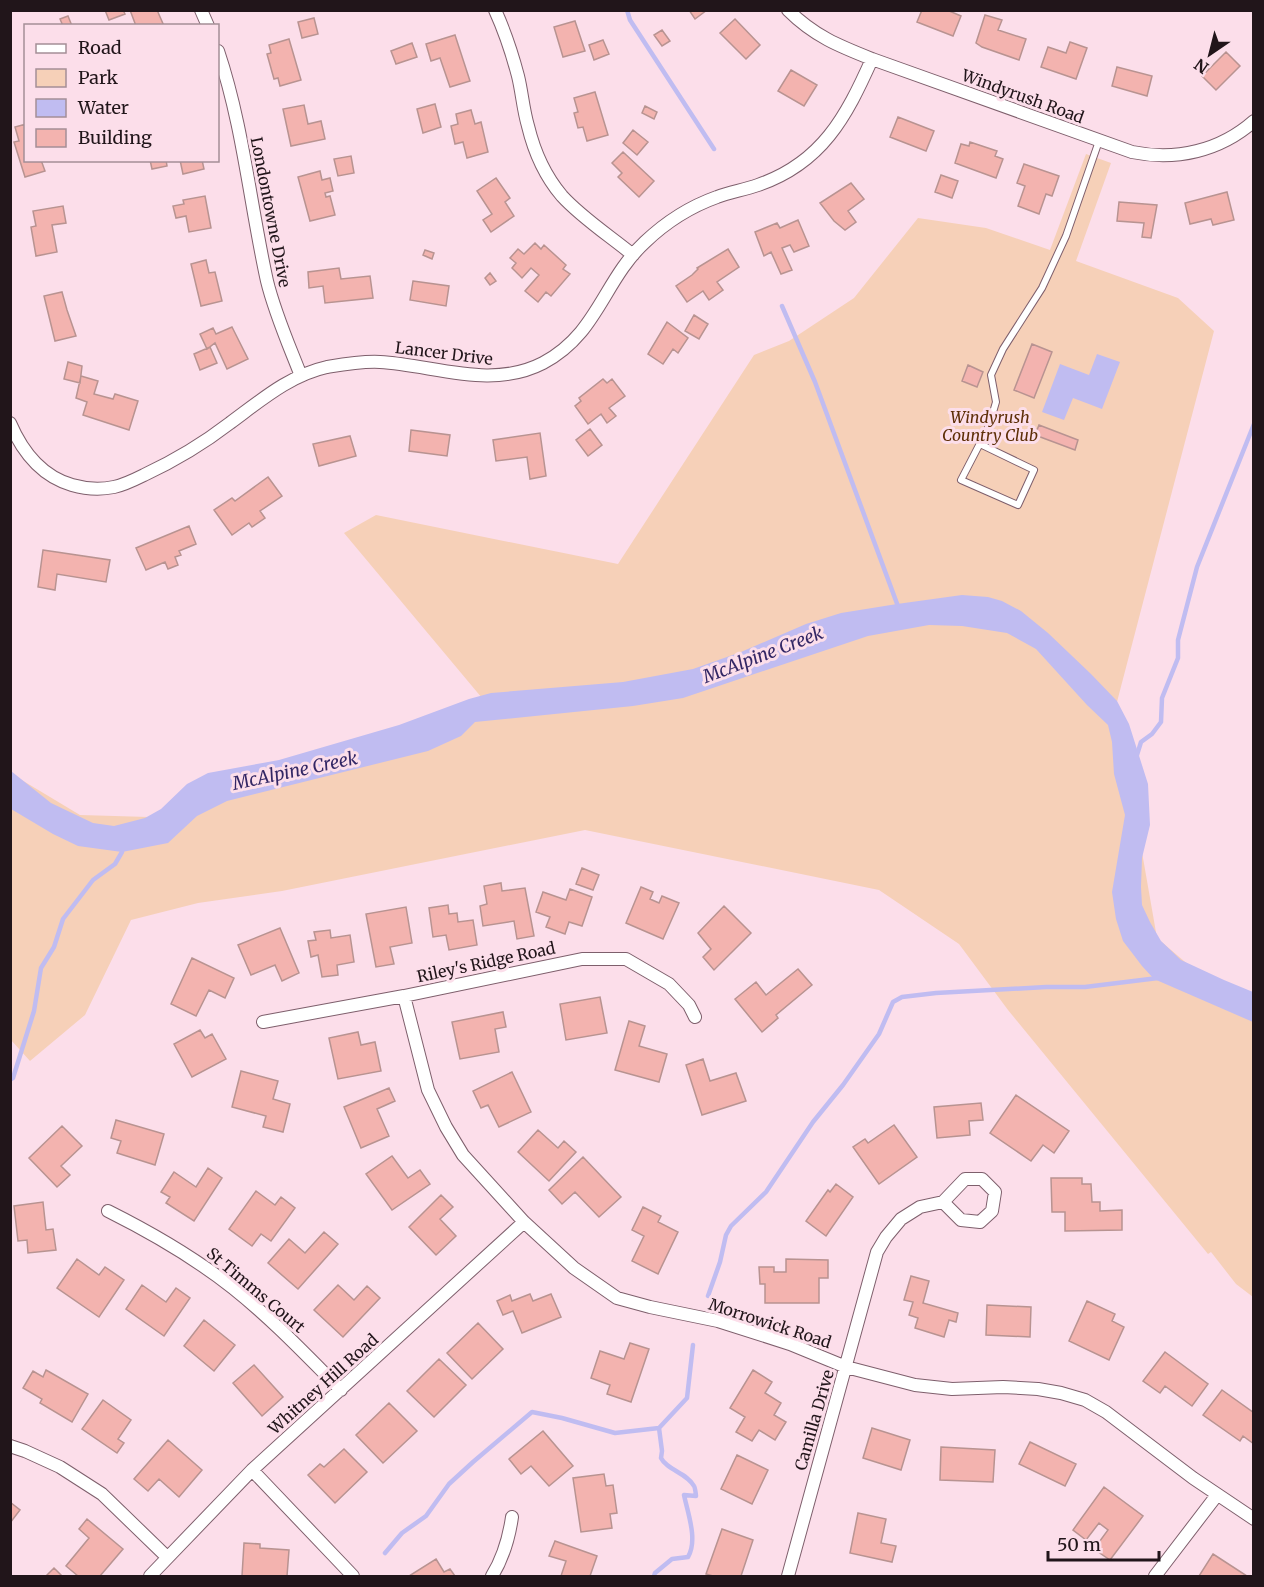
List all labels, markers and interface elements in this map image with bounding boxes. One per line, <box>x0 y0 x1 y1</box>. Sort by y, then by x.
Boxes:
legend <box>24 24 219 162</box>
north arrow <box>1180 24 1240 84</box>
text: Road <box>78 36 122 59</box>
text: N <box>1190 54 1212 78</box>
street label: Windyrush Road <box>958 64 1087 127</box>
text: Park <box>78 66 119 89</box>
text: Water <box>77 96 129 119</box>
text: Building <box>78 126 152 149</box>
street label: Londontowne Drive <box>247 135 295 289</box>
street label: Lancer Drive <box>394 337 494 369</box>
park label: Windyrush Country Club <box>942 407 1038 445</box>
water label: McAlpine Creek <box>698 621 826 688</box>
water label: McAlpine Creek <box>229 746 360 795</box>
street label: Riley's Ridge Road <box>415 937 557 986</box>
street label: St Timms Court <box>203 1243 310 1337</box>
street label: Morrowick Road <box>706 1294 834 1352</box>
street label: Whitney Hill Road <box>263 1329 382 1439</box>
street label: Camilla Drive <box>790 1367 838 1473</box>
scale bar <box>1048 1524 1159 1562</box>
text: 50 m <box>1057 1533 1101 1556</box>

